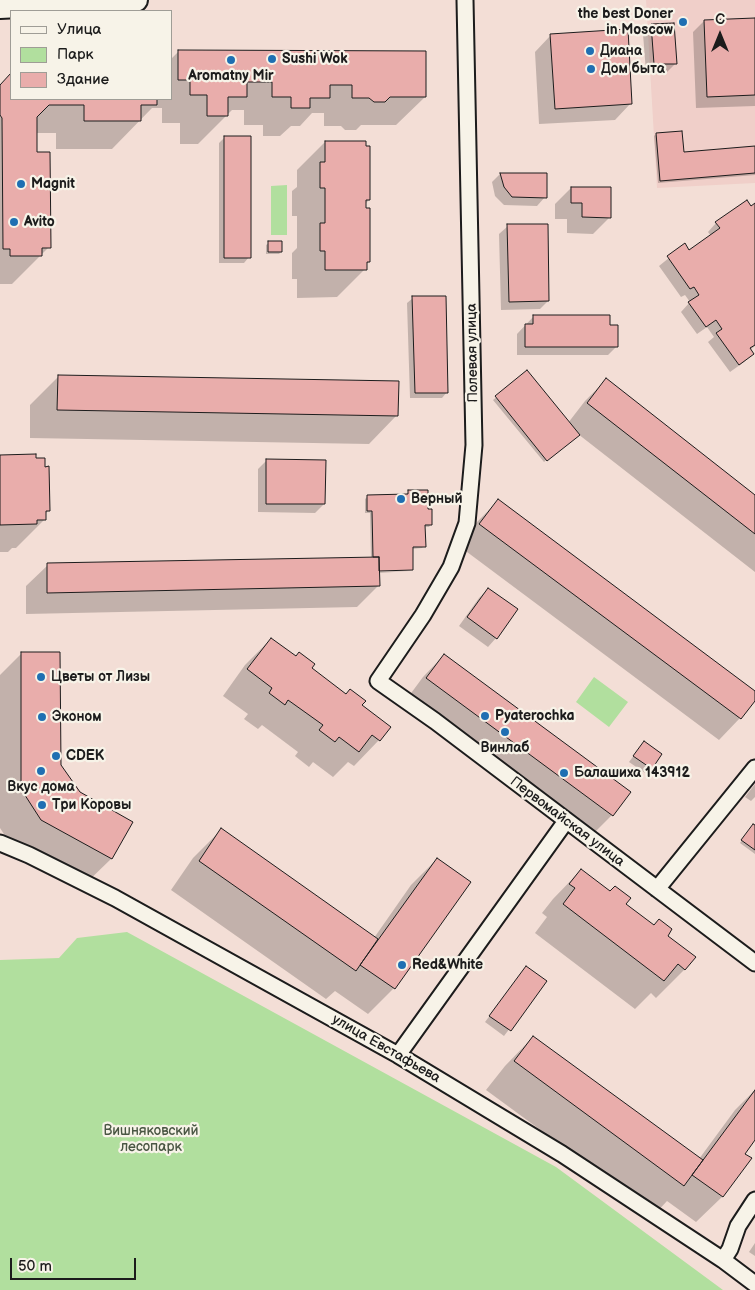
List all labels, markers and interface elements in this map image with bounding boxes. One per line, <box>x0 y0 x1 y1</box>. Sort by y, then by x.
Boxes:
place label: the best Doner in Moscow <box>578 6 673 38</box>
legend <box>10 10 172 100</box>
north arrow <box>695 10 745 60</box>
text: С <box>715 11 725 28</box>
marker: the best Doner in Moscow <box>677 16 689 28</box>
text: Улица <box>57 20 101 39</box>
place label: Диана <box>600 43 642 59</box>
text: Парк <box>57 45 94 64</box>
marker: Диана <box>584 45 596 57</box>
place label: Sushi Wok <box>282 51 348 67</box>
marker: Sushi Wok <box>266 53 278 65</box>
marker: Aromatny Mir <box>225 54 237 66</box>
place label: Дом быта <box>601 61 665 77</box>
marker: Дом быта <box>585 63 597 75</box>
place label: Aromatny Mir <box>188 68 274 84</box>
text: Здание <box>57 70 109 89</box>
place label: Magnit <box>31 176 75 192</box>
marker: Magnit <box>15 178 27 190</box>
place label: Avito <box>24 214 55 230</box>
marker: Avito <box>8 216 20 228</box>
street label: Полевая улица <box>464 303 482 403</box>
place label: Верный <box>411 491 463 507</box>
marker: Верный <box>395 493 407 505</box>
place label: Цветы от Лизы <box>51 669 150 685</box>
marker: Цветы от Лизы <box>35 671 47 683</box>
place label: Pyaterochka <box>495 708 575 724</box>
place label: Эконом <box>52 709 102 725</box>
marker: Pyaterochka <box>479 710 491 722</box>
marker: Эконом <box>36 711 48 723</box>
marker: Винлаб <box>499 726 511 738</box>
place label: Винлаб <box>480 740 530 756</box>
place label: CDEK <box>66 748 104 764</box>
marker: CDEK <box>50 750 62 762</box>
marker: Вкус дома <box>35 765 47 777</box>
place label: Балашиха 143912 <box>574 765 690 781</box>
marker: Балашиха 143912 <box>558 767 570 779</box>
street label: Первомайская улица <box>506 773 628 871</box>
place label: Вкус дома <box>7 779 75 795</box>
place label: Три Коровы <box>52 797 131 813</box>
marker: Три Коровы <box>36 799 48 811</box>
place label: Red&White <box>412 957 483 973</box>
marker: Red&White <box>396 959 408 971</box>
street label: улица Евстафьева <box>329 1011 443 1087</box>
park label: Вишняковский лесопарк <box>103 1123 199 1156</box>
scale bar <box>12 1248 139 1280</box>
text: 50 m <box>18 1257 52 1276</box>

